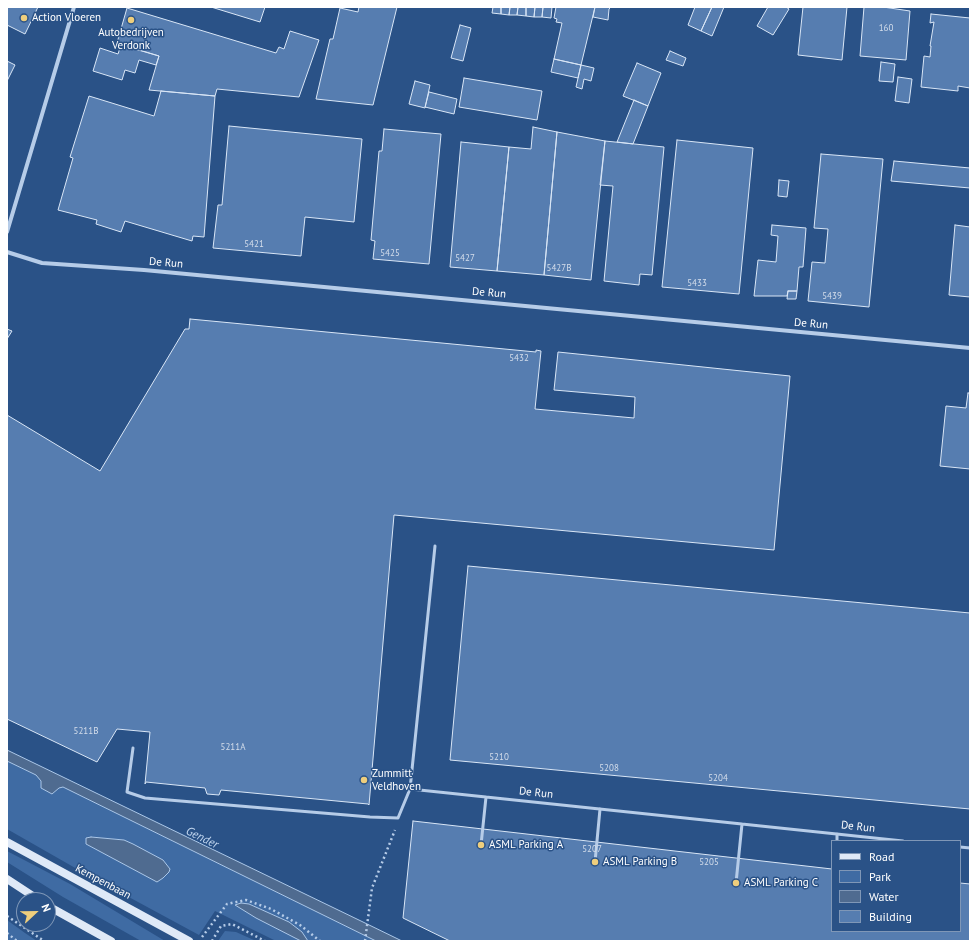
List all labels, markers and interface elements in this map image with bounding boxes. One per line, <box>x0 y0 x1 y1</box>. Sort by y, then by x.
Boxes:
place label: Action Vloeren <box>32 11 101 25</box>
marker: Action Vloeren <box>19 13 29 23</box>
marker: Autobedrijven Verdonk <box>126 15 136 25</box>
house number: 160 <box>879 23 893 33</box>
place label: Autobedrijven Verdonk <box>98 26 164 52</box>
house number: 5421 <box>244 239 264 249</box>
house number: 5425 <box>380 248 400 258</box>
house number: 5427 <box>455 253 475 263</box>
street label: De Run <box>148 255 184 271</box>
house number: 5427B <box>547 263 571 273</box>
house number: 5433 <box>687 278 707 288</box>
street label: De Run <box>471 285 507 301</box>
house number: 5439 <box>822 291 842 301</box>
street label: De Run <box>793 316 829 332</box>
house number: 5432 <box>509 353 529 363</box>
house number: 5211B <box>74 726 98 736</box>
house number: 5211A <box>221 742 245 752</box>
house number: 5210 <box>489 752 509 762</box>
house number: 5208 <box>599 763 619 773</box>
place label: Zummitt Veldhoven <box>372 767 421 793</box>
house number: 5204 <box>708 773 728 783</box>
marker: Zummitt Veldhoven <box>359 775 369 785</box>
street label: De Run <box>518 785 554 801</box>
street label: De Run <box>840 819 876 835</box>
water label: Gender <box>183 824 221 852</box>
place label: ASML Parking A <box>489 838 563 852</box>
marker: ASML Parking A <box>476 840 486 850</box>
legend <box>831 840 961 932</box>
house number: 5207 <box>582 844 602 854</box>
text: Road <box>869 849 894 864</box>
place label: ASML Parking B <box>603 855 677 869</box>
marker: ASML Parking B <box>590 857 600 867</box>
house number: 5205 <box>699 857 719 867</box>
street label: Kempenbaan <box>73 862 133 902</box>
text: Park <box>869 869 891 884</box>
place label: ASML Parking C <box>744 876 818 890</box>
marker: ASML Parking C <box>731 878 741 888</box>
text: Water <box>869 889 899 904</box>
north arrow <box>16 892 56 932</box>
text: N <box>38 902 54 914</box>
text: Building <box>869 909 912 924</box>

